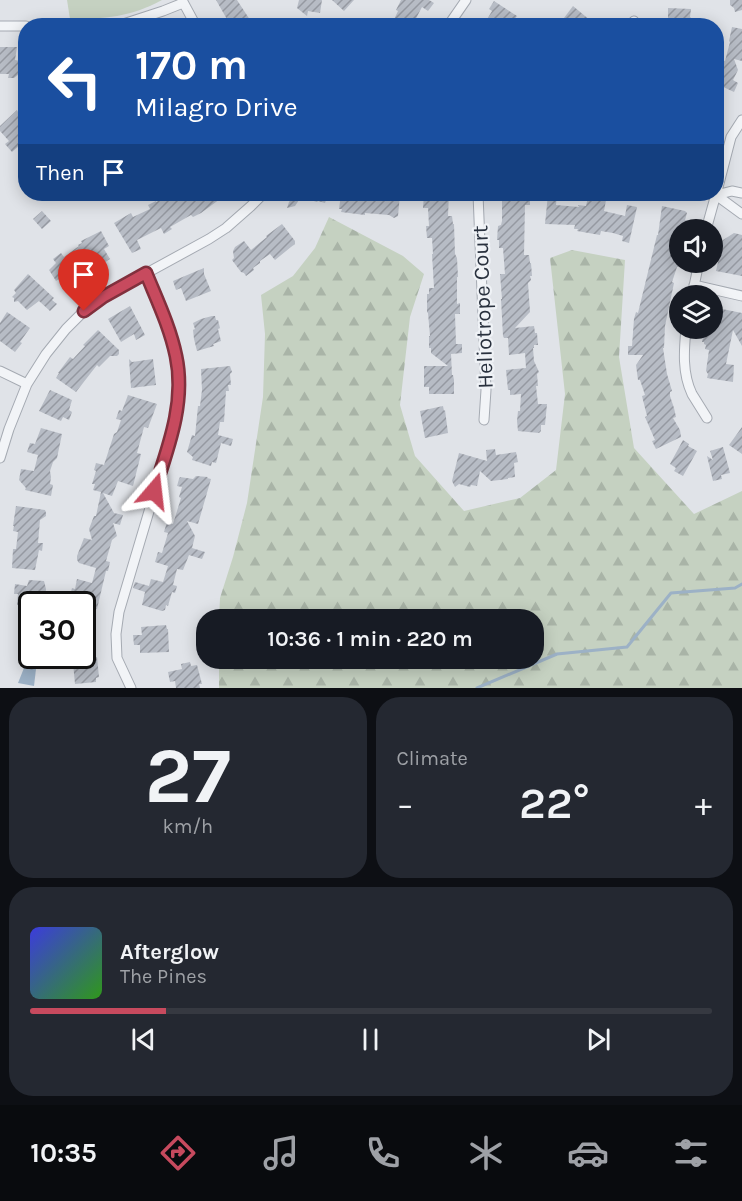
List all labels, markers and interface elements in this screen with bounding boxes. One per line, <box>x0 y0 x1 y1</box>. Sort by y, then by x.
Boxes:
text: 170 m <box>135 40 248 90</box>
icon: left <box>36 42 114 120</box>
text: Milagro Drive <box>135 91 298 123</box>
icon: arrive <box>97 156 130 189</box>
text: Then <box>36 160 85 186</box>
map controls <box>669 219 723 339</box>
button: sound <box>669 219 723 273</box>
street label: Heliotrope Court <box>467 225 499 389</box>
pin <box>58 249 109 311</box>
icon: arrive <box>67 258 100 291</box>
button: layers <box>669 285 723 339</box>
position arrow <box>122 459 186 523</box>
speed limit sign: 30 <box>18 591 96 669</box>
text: 10:36 · 1 min · 220 m <box>267 626 473 652</box>
text: 27 <box>145 730 231 822</box>
text: Climate <box>397 747 468 770</box>
text: 22° <box>519 777 590 829</box>
text: − <box>397 785 414 823</box>
text: + <box>695 785 712 823</box>
text: km/h <box>162 815 213 838</box>
text: Afterglow <box>120 939 219 965</box>
text: The Pines <box>120 965 207 988</box>
icon: previous <box>127 1023 160 1056</box>
icon: pause <box>354 1023 387 1056</box>
icon: next <box>582 1023 615 1056</box>
icon: directions <box>157 1132 199 1174</box>
icon: music <box>260 1132 302 1174</box>
icon: phone <box>362 1132 404 1174</box>
icon: climate <box>465 1132 507 1174</box>
icon: car <box>567 1132 609 1174</box>
icon: filters <box>670 1132 712 1174</box>
text: 10:35 <box>30 1137 97 1169</box>

